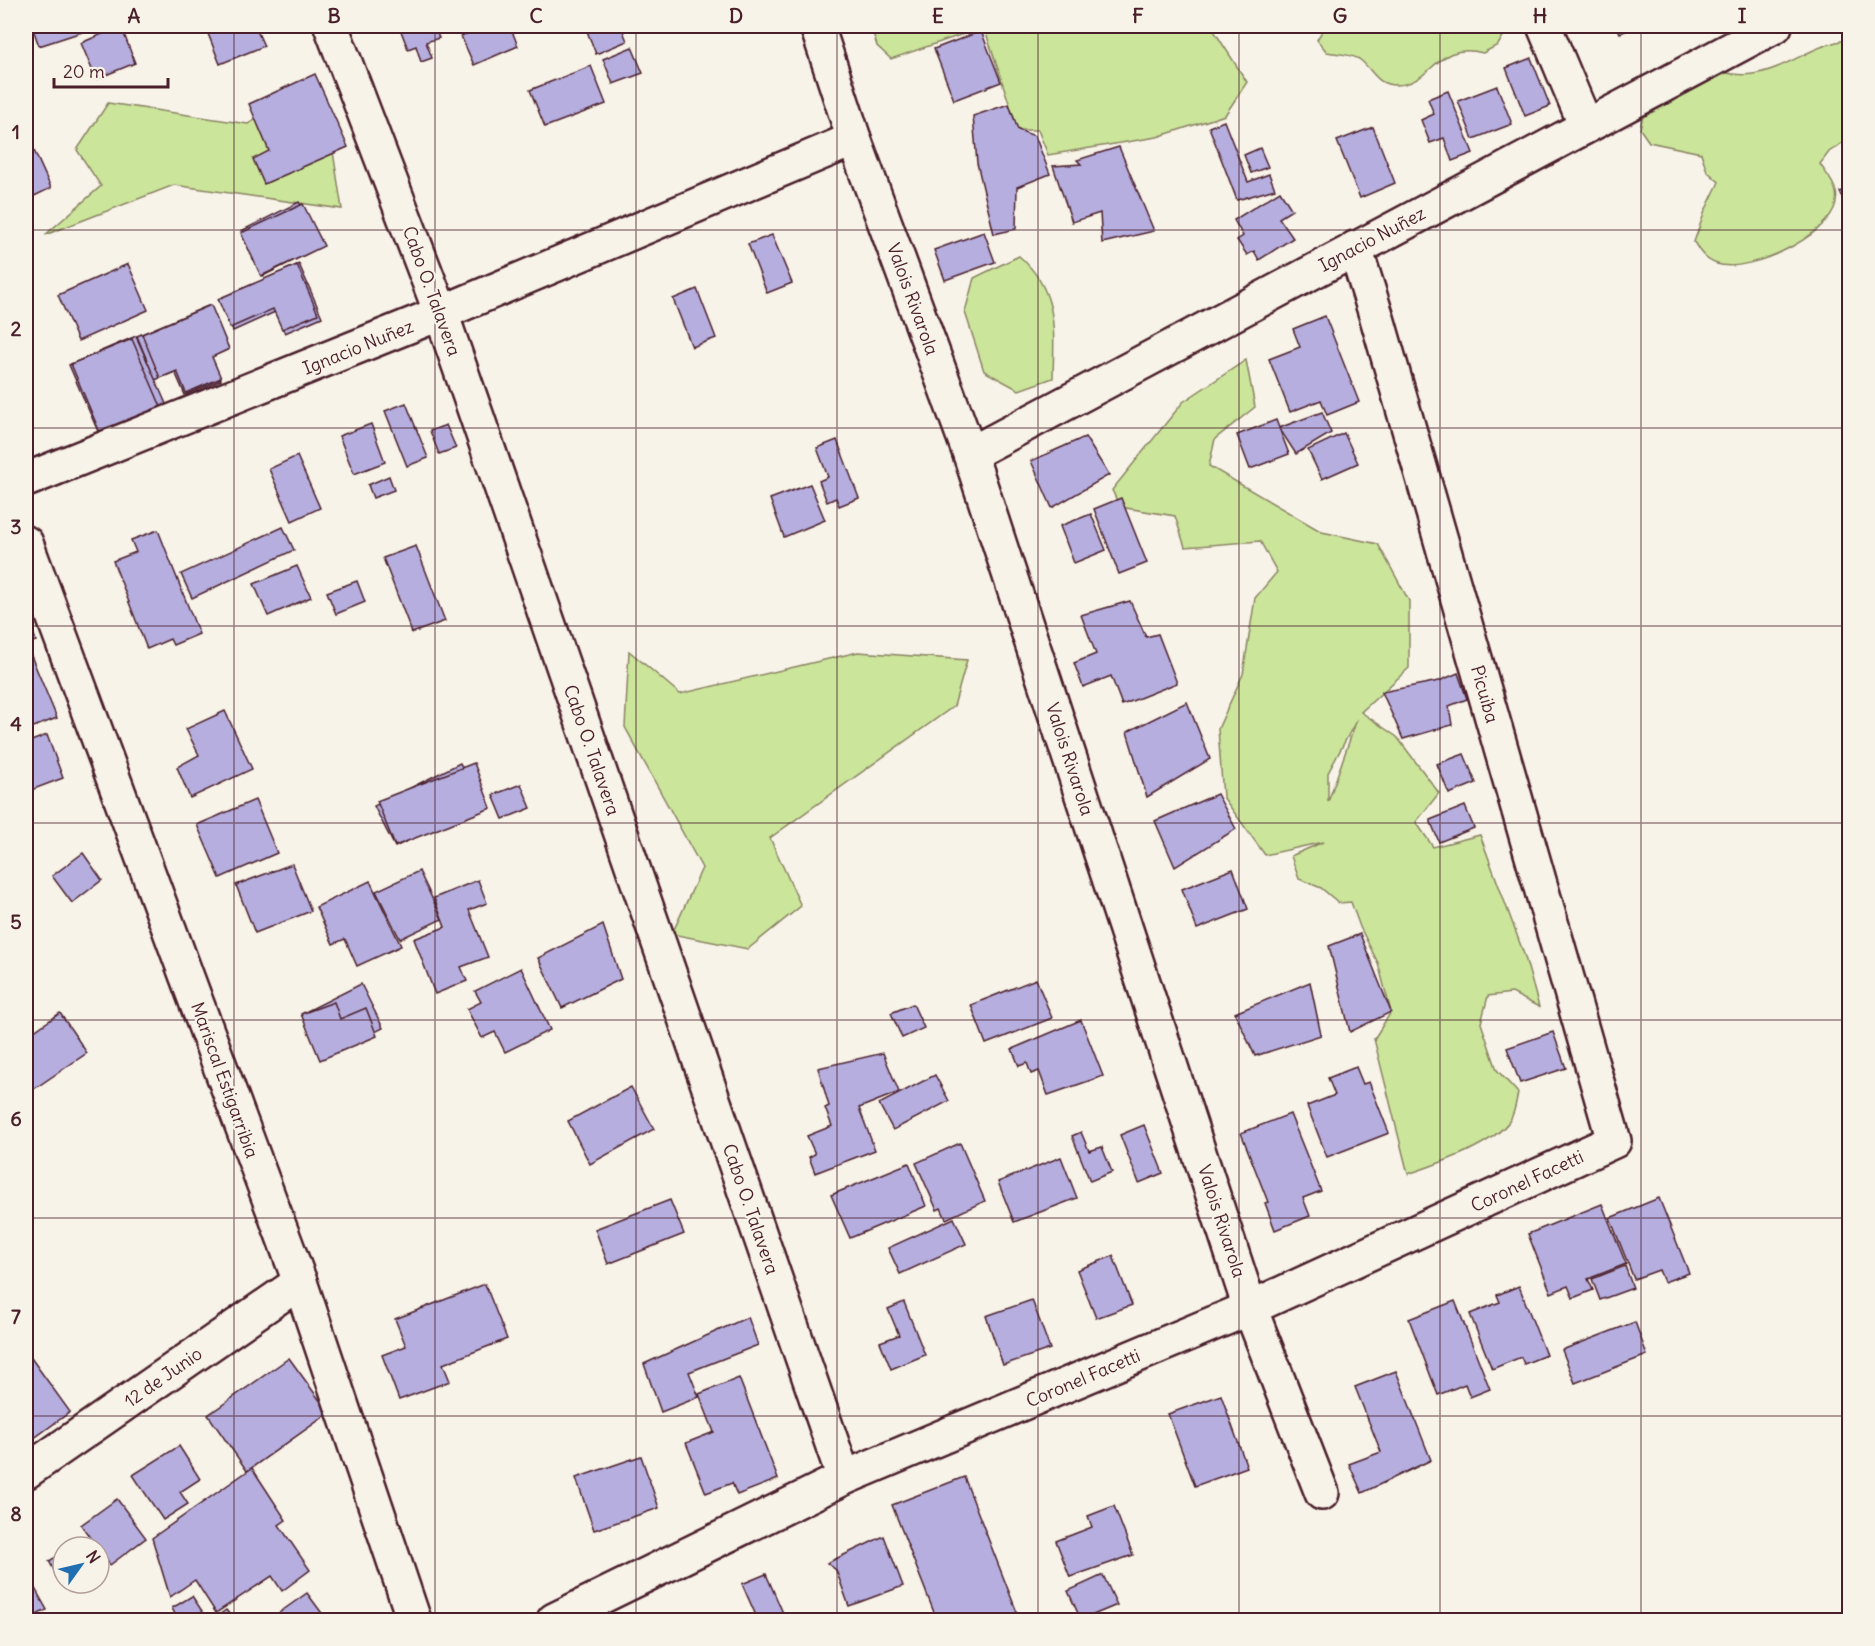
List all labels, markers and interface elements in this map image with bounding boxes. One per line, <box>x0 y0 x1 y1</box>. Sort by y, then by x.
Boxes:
text: A <box>128 3 141 28</box>
text: B <box>327 3 341 28</box>
text: C <box>529 3 543 28</box>
text: D <box>729 3 743 28</box>
text: E <box>932 3 944 28</box>
text: F <box>1132 3 1144 28</box>
text: G <box>1333 3 1347 28</box>
text: H <box>1533 3 1547 28</box>
text: I <box>1738 3 1747 28</box>
scale bar <box>54 51 168 89</box>
text: 20 m <box>63 60 105 83</box>
text: 1 <box>12 119 20 144</box>
street label: Ignacio Nuñez <box>1315 201 1430 277</box>
street label: Cabo O. Talavera <box>398 223 466 359</box>
street label: Valois Rivarola <box>882 240 944 358</box>
street label: Ignacio Nuñez <box>299 314 417 380</box>
text: 2 <box>11 316 22 341</box>
text: 3 <box>10 514 22 539</box>
street label: Picuiba <box>1466 663 1504 725</box>
street label: Cabo O. Talavera <box>559 682 625 818</box>
street label: Valois Rivarola <box>1041 700 1099 818</box>
text: 4 <box>10 711 22 736</box>
text: 5 <box>10 909 22 934</box>
street label: Mariscal Estigarribia <box>186 999 264 1161</box>
text: 6 <box>10 1106 22 1131</box>
street label: Cabo O. Talavera <box>718 1141 784 1277</box>
street label: Coronel Facetti <box>1467 1145 1587 1217</box>
street label: Valois Rivarola <box>1193 1162 1251 1280</box>
text: 7 <box>11 1304 21 1329</box>
street label: 12 de Junio <box>120 1342 206 1412</box>
street label: Coronel Facetti <box>1022 1344 1144 1412</box>
text: 8 <box>10 1501 22 1526</box>
north arrow <box>51 1535 111 1595</box>
text: N <box>82 1546 105 1567</box>

